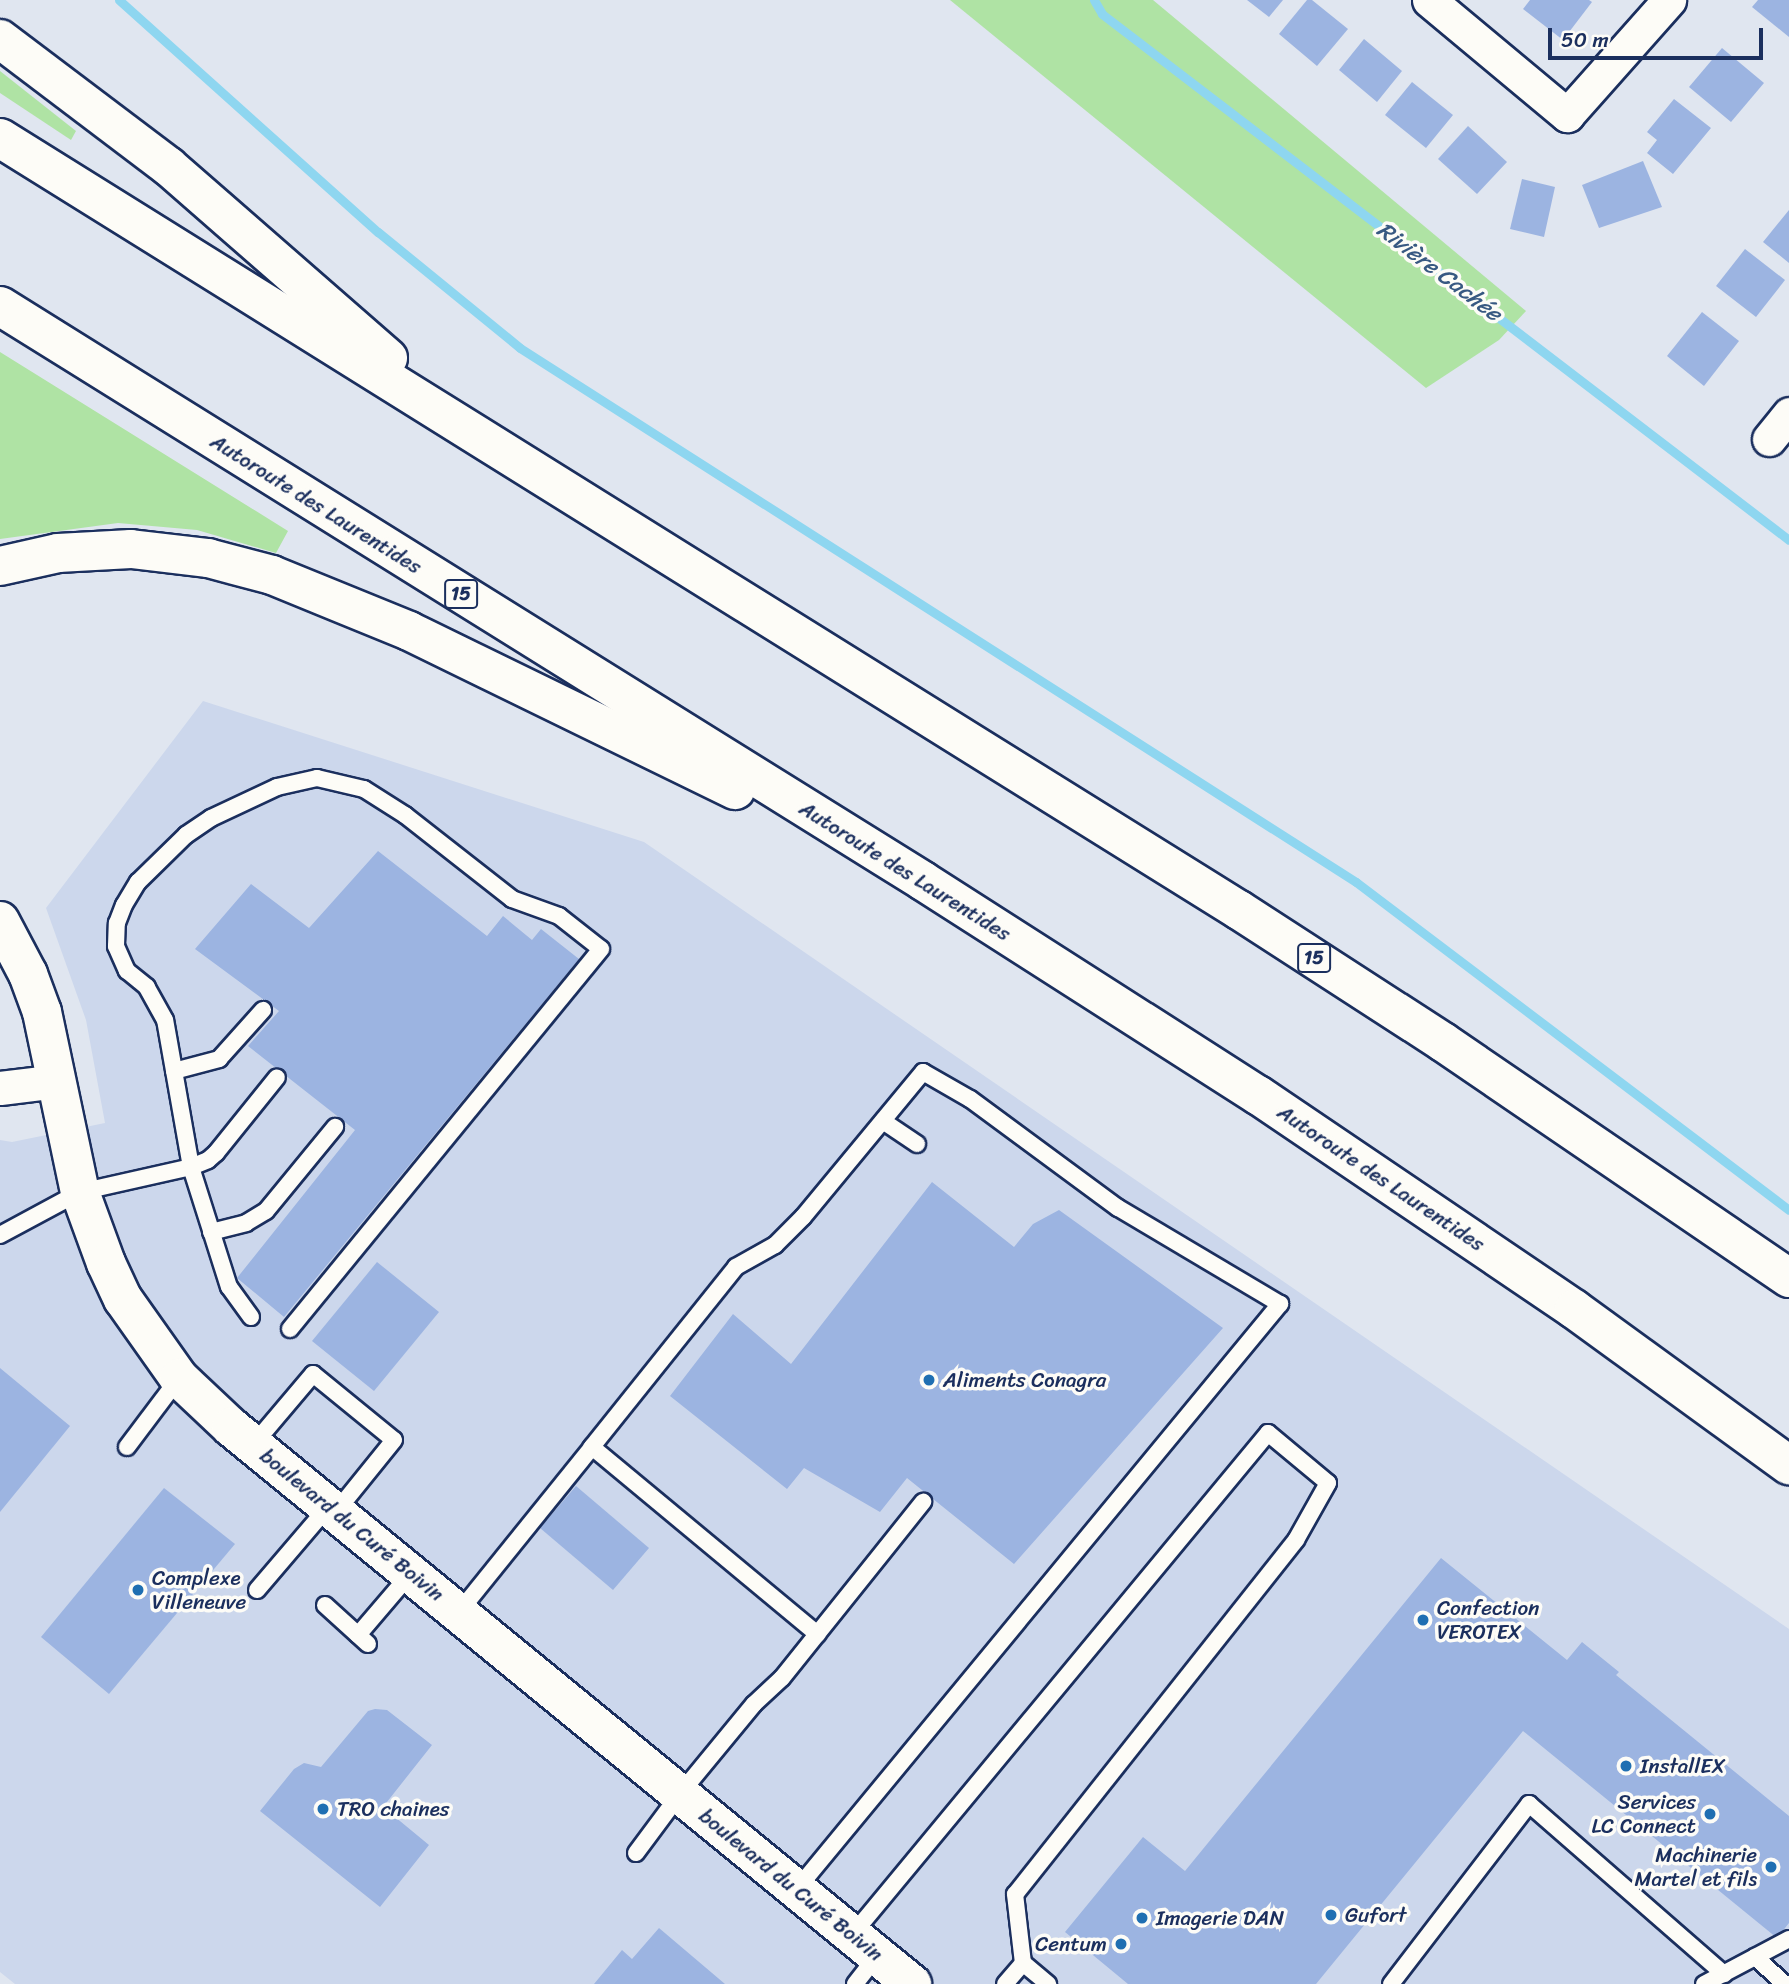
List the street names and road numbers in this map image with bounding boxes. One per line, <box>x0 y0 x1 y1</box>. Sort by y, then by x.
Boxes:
street label: Autoroute des Laurentides <box>206 429 426 579</box>
road number: 15 <box>444 579 478 610</box>
street label: Autoroute des Laurentides <box>795 796 1015 946</box>
road number: 15 <box>1296 942 1332 974</box>
street label: Autoroute des Laurentides <box>1273 1099 1489 1257</box>
street label: boulevard du Curé Boivin <box>255 1443 449 1607</box>
street label: boulevard du Curé Boivin <box>694 1803 888 1967</box>

